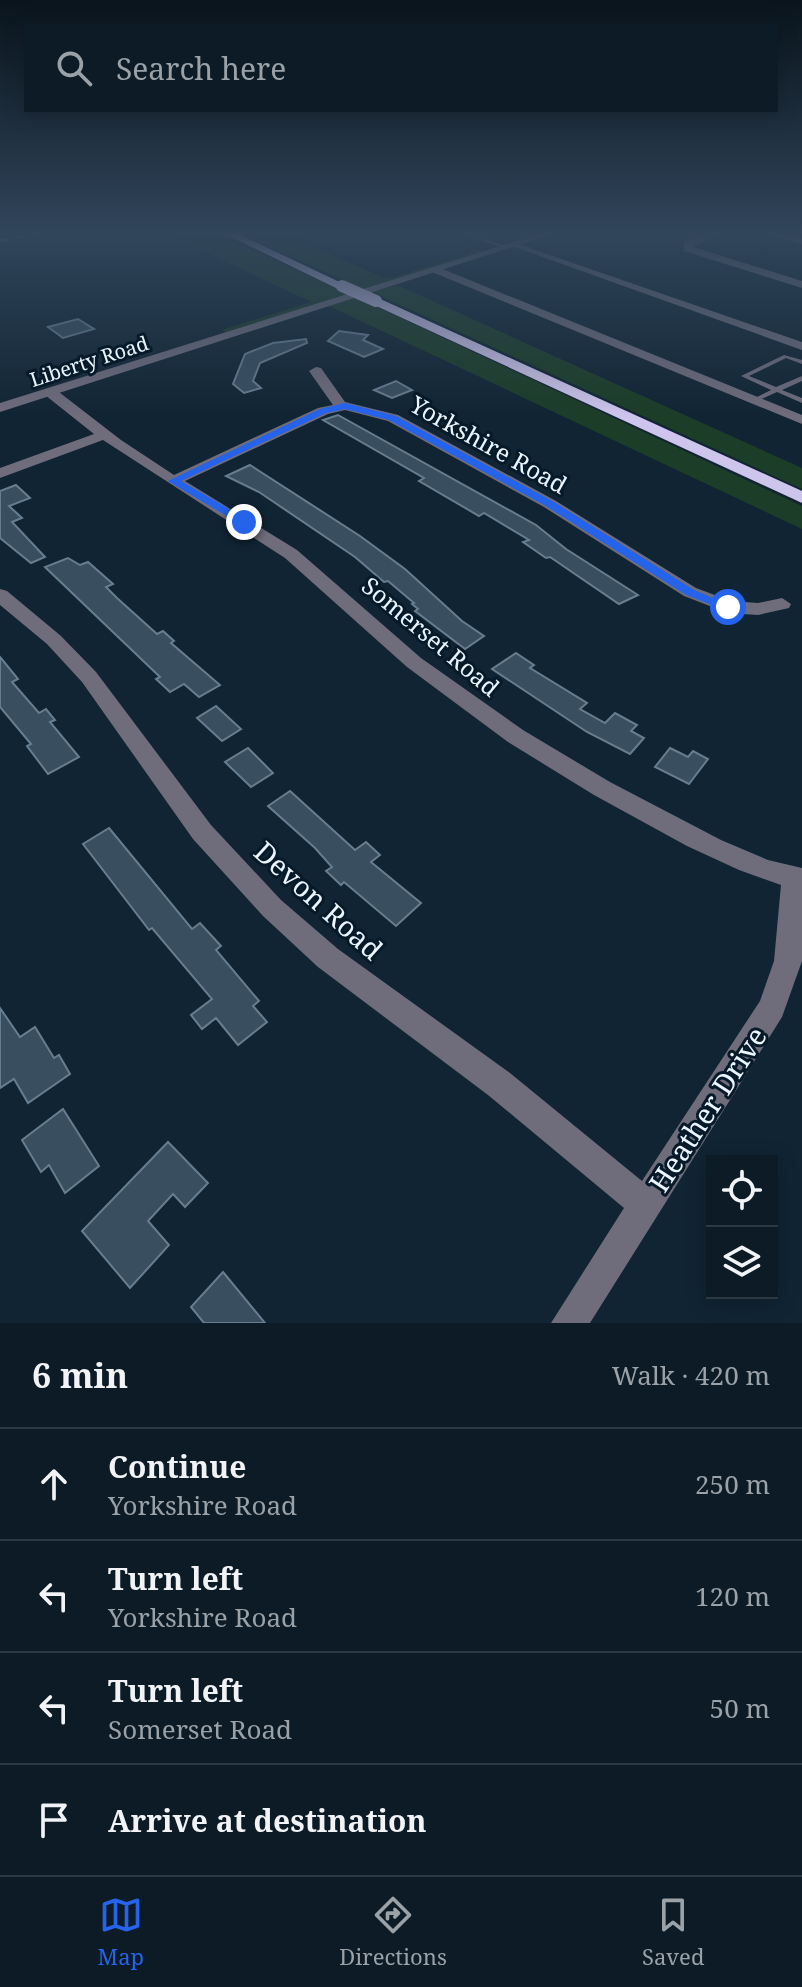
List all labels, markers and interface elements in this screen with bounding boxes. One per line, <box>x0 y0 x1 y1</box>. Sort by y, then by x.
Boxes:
search box <box>24 24 778 112</box>
icon: search <box>52 46 96 90</box>
text: Search here <box>116 48 286 89</box>
street label: Liberty Road <box>26 329 152 393</box>
street label: Yorkshire Road <box>404 387 574 501</box>
route end <box>226 504 262 540</box>
street label: Somerset Road <box>355 569 507 703</box>
route start <box>710 589 746 625</box>
street label: Devon Road <box>247 832 391 968</box>
street label: Heather Drive <box>639 1019 775 1199</box>
map controls <box>706 1155 778 1299</box>
button: locate <box>706 1155 778 1227</box>
button: layers <box>706 1227 778 1299</box>
text: 6 min <box>32 1352 128 1398</box>
text: Walk · 420 m <box>612 1357 770 1393</box>
text: Continue <box>108 1446 246 1487</box>
icon: ahead <box>32 1462 76 1506</box>
text: 250 m <box>695 1466 770 1502</box>
text: Yorkshire Road <box>108 1487 297 1523</box>
text: Turn left <box>108 1558 243 1599</box>
icon: left <box>32 1574 76 1618</box>
text: 120 m <box>695 1578 770 1614</box>
text: Yorkshire Road <box>108 1599 297 1635</box>
text: Turn left <box>108 1670 243 1711</box>
icon: left <box>32 1686 76 1730</box>
text: 50 m <box>710 1690 770 1726</box>
text: Somerset Road <box>108 1711 292 1747</box>
icon: arrive <box>32 1798 76 1842</box>
text: Arrive at destination <box>108 1800 427 1841</box>
tab: Map <box>98 1893 144 1971</box>
tab: Directions <box>339 1893 447 1971</box>
tab: Saved <box>642 1893 704 1971</box>

